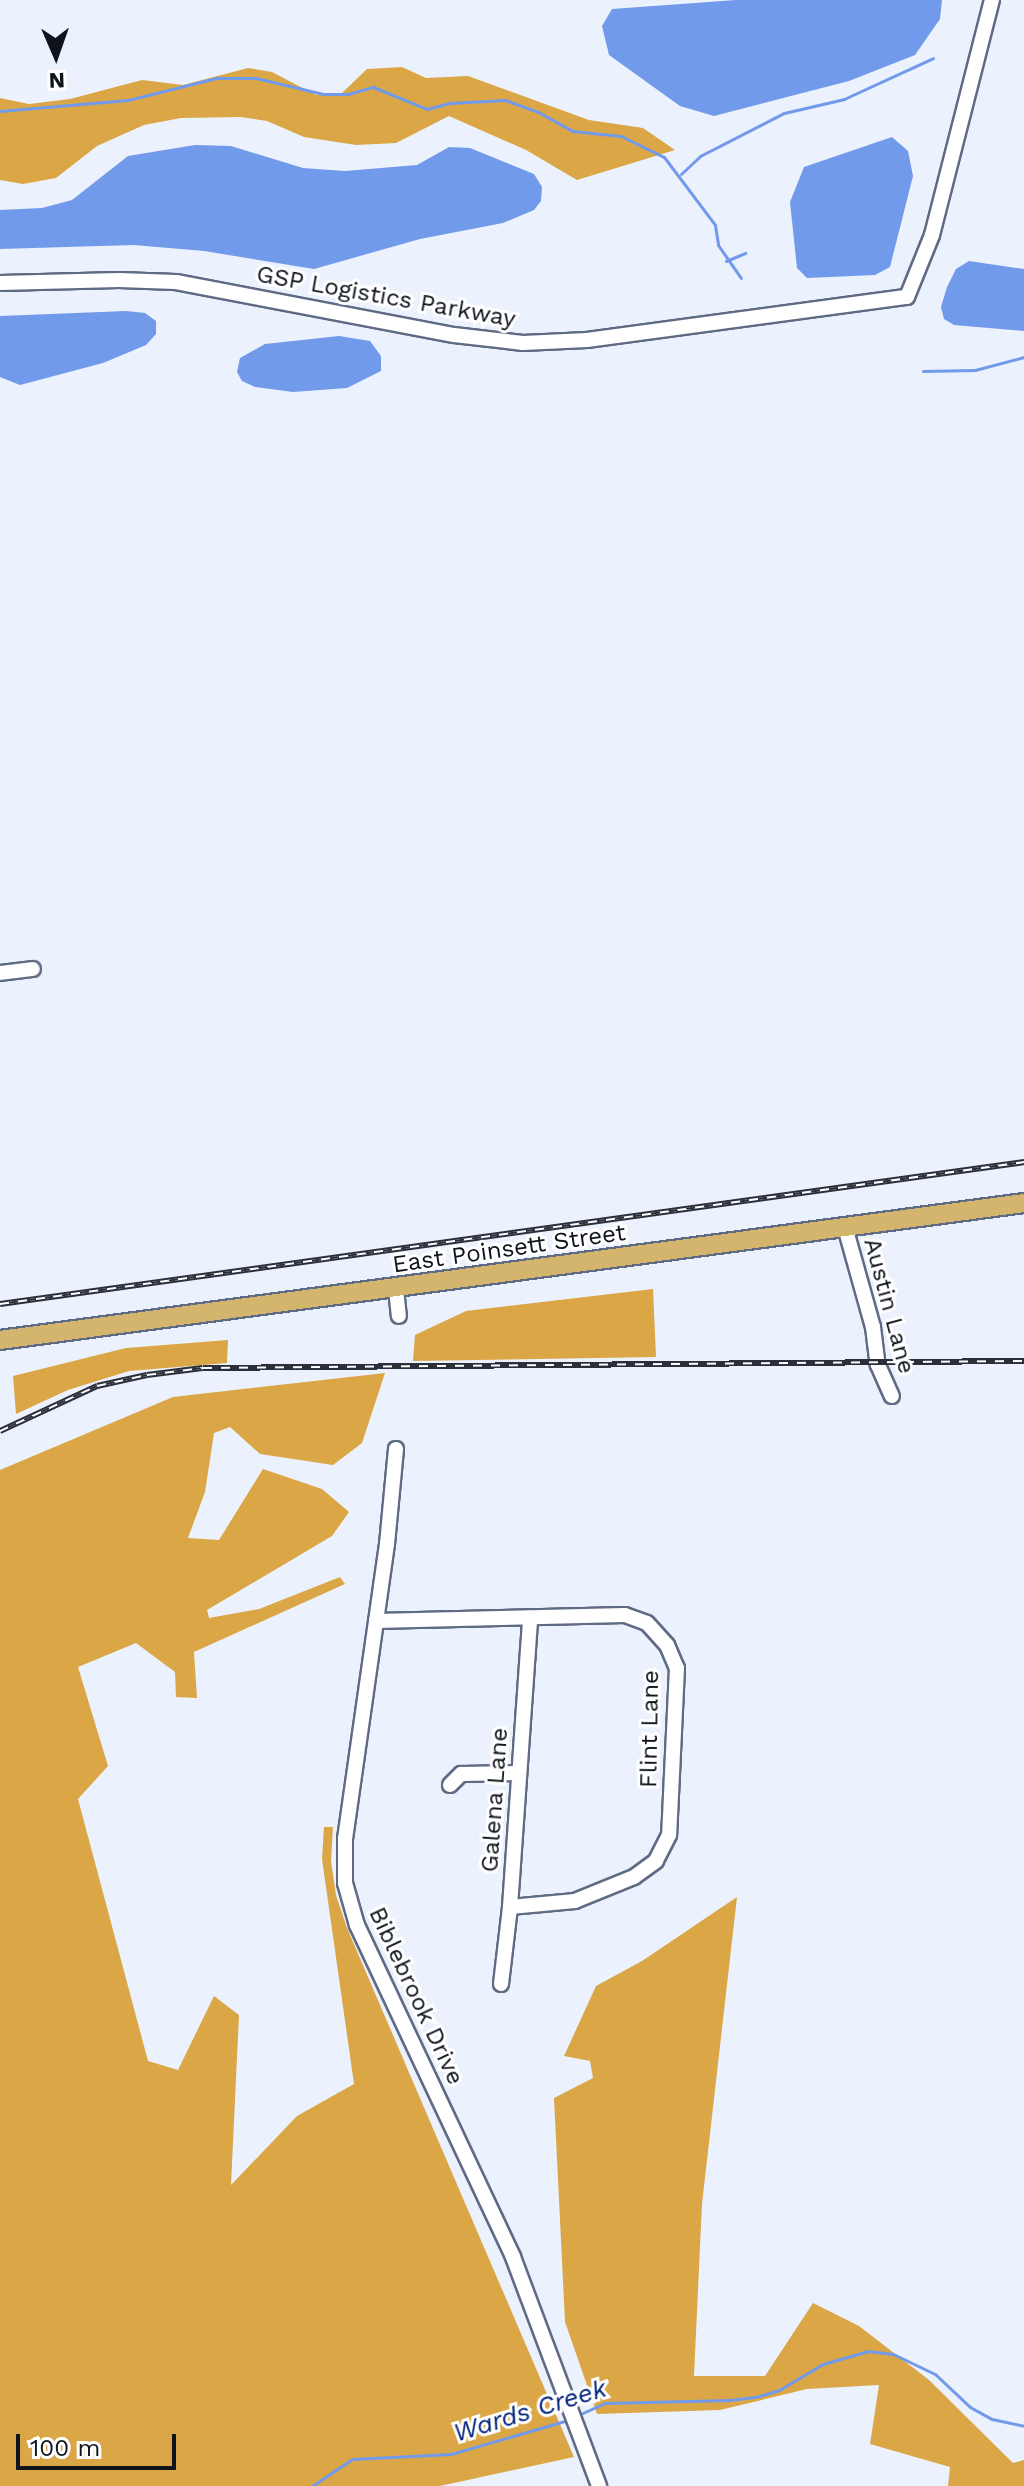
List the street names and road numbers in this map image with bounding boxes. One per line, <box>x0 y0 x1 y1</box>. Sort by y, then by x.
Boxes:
street label: GSP Logistics Parkway <box>254 260 518 334</box>
street label: East Poinsett Street <box>391 1218 627 1280</box>
street label: Austin Lane <box>857 1235 921 1377</box>
street label: Flint Lane <box>635 1670 665 1788</box>
street label: Galena Lane <box>476 1726 514 1874</box>
street label: Biblebrook Drive <box>362 1902 470 2090</box>

